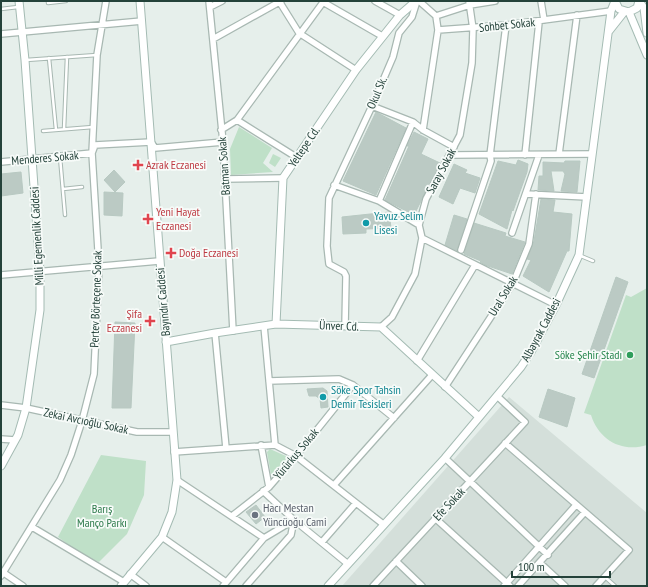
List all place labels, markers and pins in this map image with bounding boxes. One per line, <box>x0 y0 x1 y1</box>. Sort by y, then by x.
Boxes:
place label: Azrak Eczanesi <box>146 157 206 172</box>
marker: Azrak Eczanesi <box>133 160 143 170</box>
place label: Yeni Hayat Eczanesi <box>156 204 201 233</box>
place label: Yavuz Selim Lisesi <box>374 208 423 237</box>
marker: Yeni Hayat Eczanesi <box>143 214 153 224</box>
marker: Yavuz Selim Lisesi <box>361 218 371 228</box>
place label: Doğa Eczanesi <box>179 245 238 260</box>
marker: Doğa Eczanesi <box>166 248 176 258</box>
place label: Şifa Eczanesi <box>107 306 142 335</box>
marker: Şifa Eczanesi <box>145 316 155 326</box>
place label: Söke Şehir Stadı <box>555 347 622 362</box>
marker: Söke Şehir Stadı <box>625 350 635 360</box>
place label: Söke Spor Tahsin Demir Tesisleri <box>331 382 401 411</box>
marker: Söke Spor Tahsin Demir Tesisleri <box>318 392 328 402</box>
place label: Hacı Mestan Yüncüoğu Cami <box>263 500 327 529</box>
marker: Hacı Mestan Yüncüoğu Cami <box>250 510 260 520</box>

